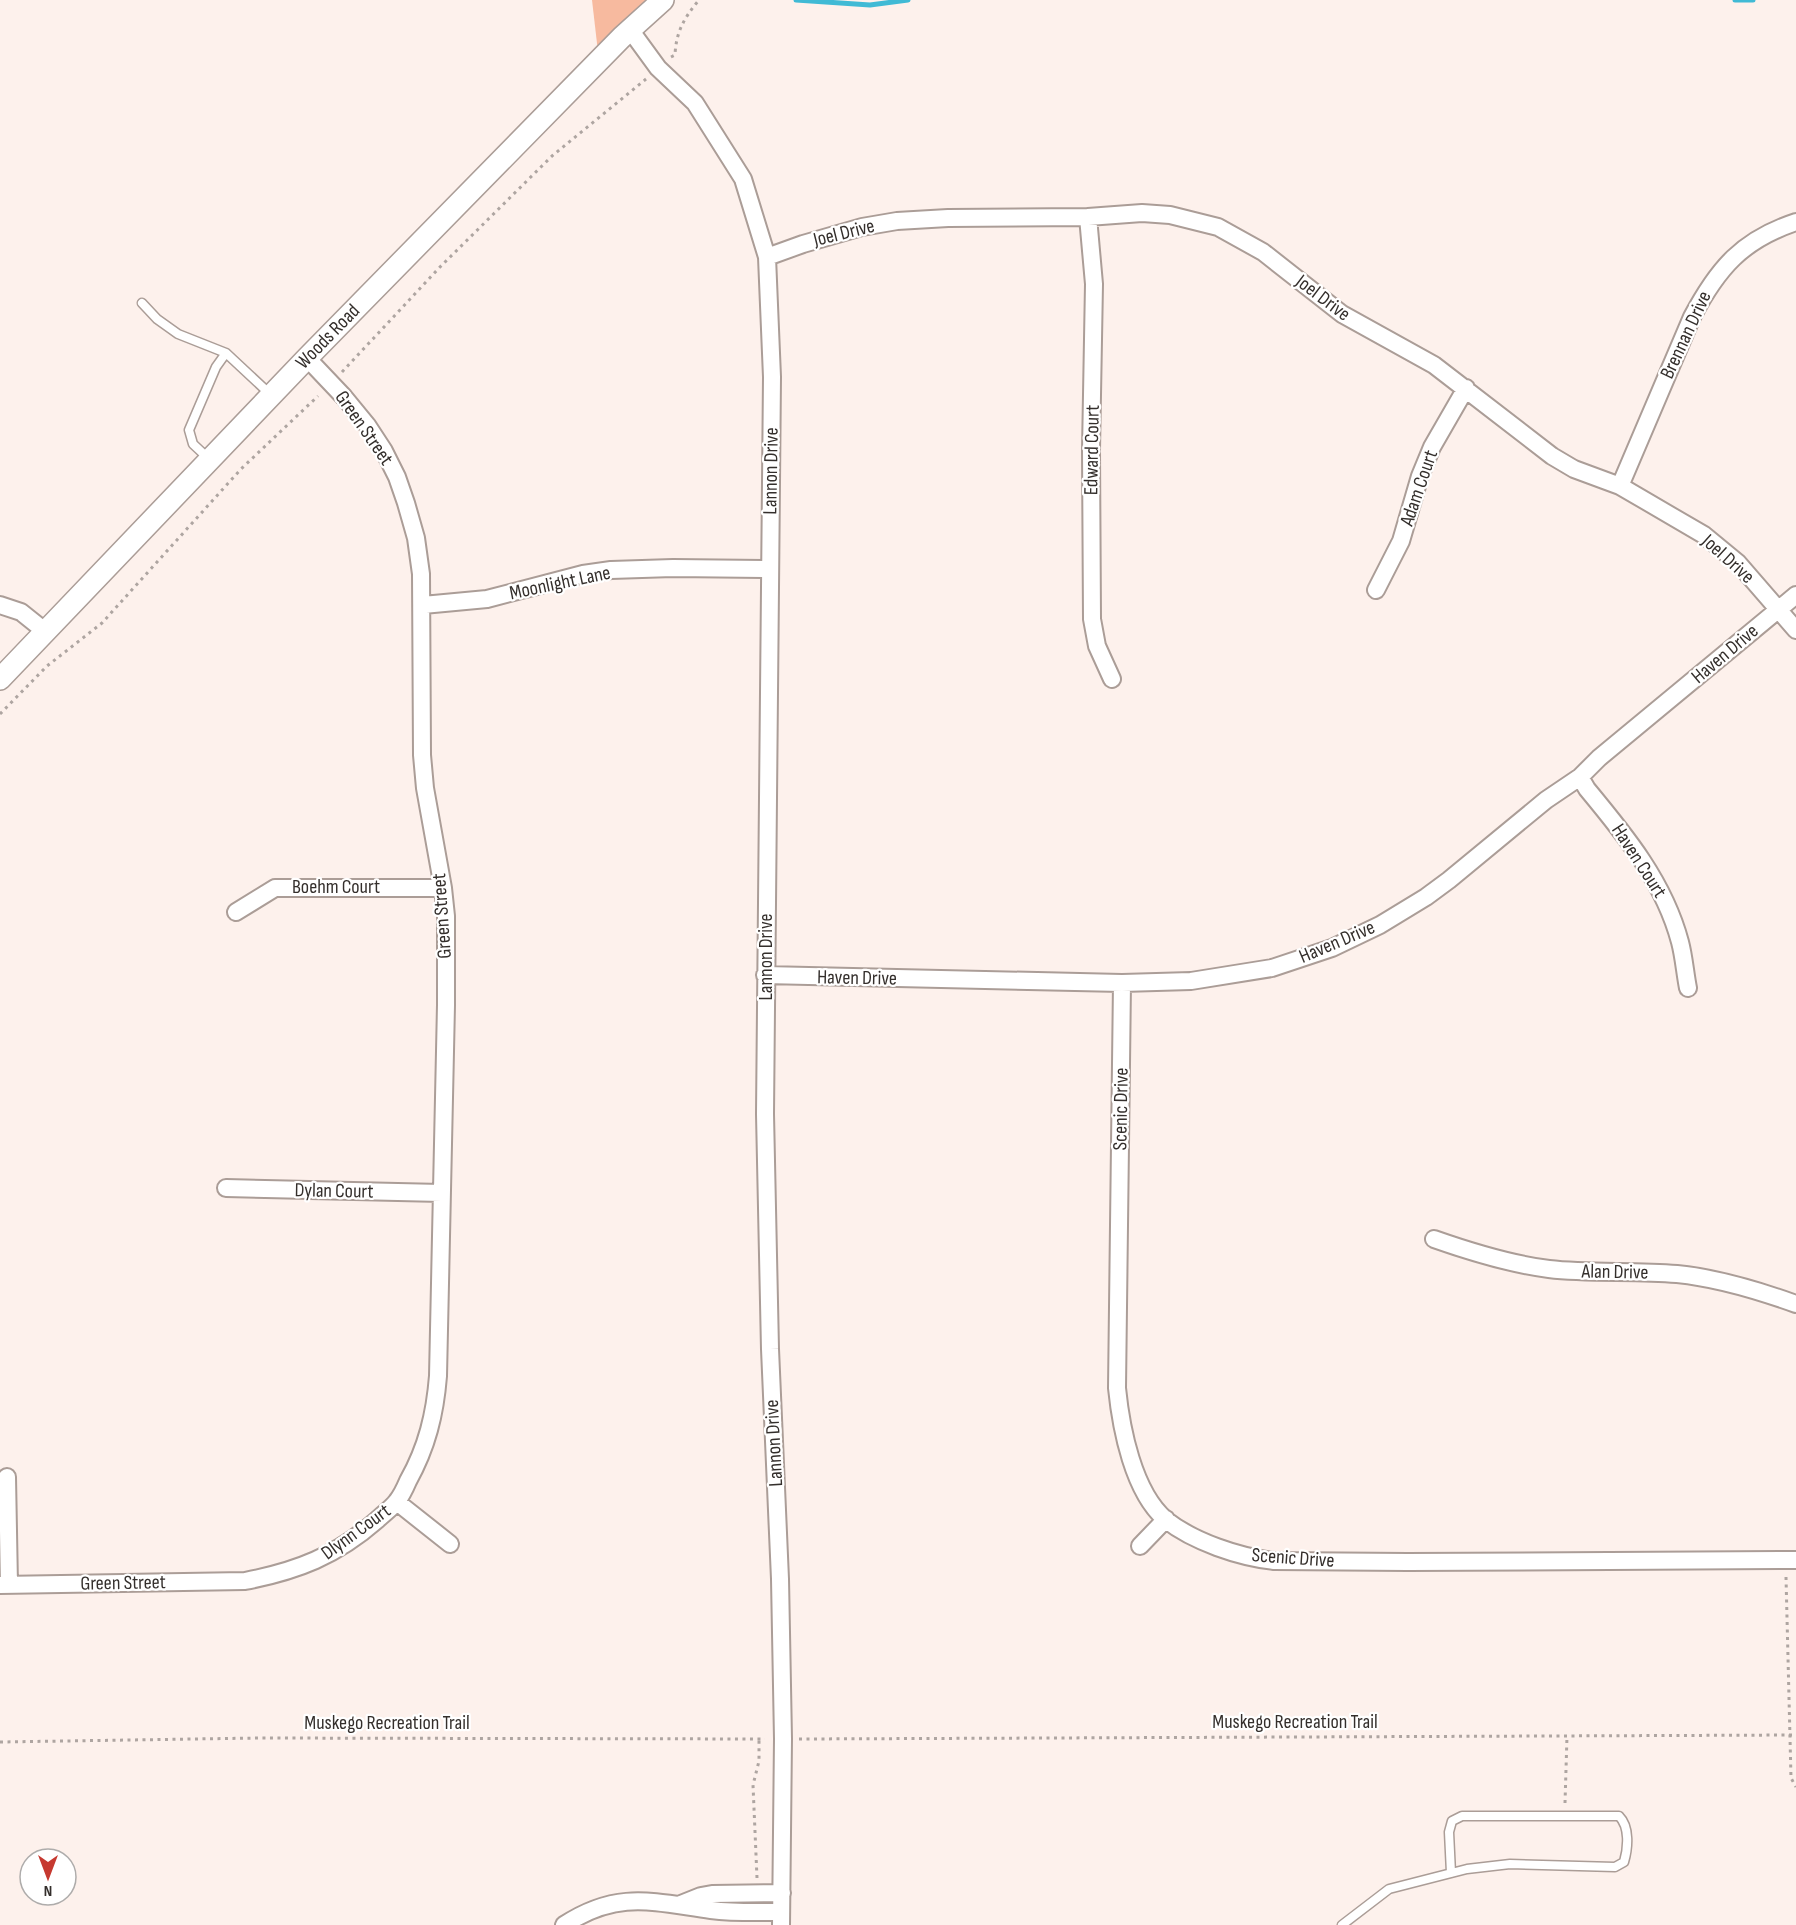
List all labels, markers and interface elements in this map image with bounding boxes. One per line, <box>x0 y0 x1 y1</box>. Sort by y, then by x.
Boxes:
street label: Joel Drive <box>810 214 877 252</box>
street label: Joel Drive <box>1290 269 1355 326</box>
street label: Brennan Drive <box>1655 287 1717 383</box>
street label: Woods Road <box>291 299 365 374</box>
street label: Green Street <box>330 386 398 470</box>
street label: Edward Court <box>1079 405 1105 495</box>
street label: Lannon Drive <box>758 427 784 515</box>
street label: Adam Court <box>1395 447 1443 530</box>
street label: Joel Drive <box>1696 529 1759 589</box>
street label: Moonlight Lane <box>507 561 613 605</box>
street label: Haven Drive <box>1687 619 1763 689</box>
street label: Haven Court <box>1606 820 1672 902</box>
street label: Green Street <box>427 873 457 959</box>
street label: Boehm Court <box>292 875 380 899</box>
street label: Lannon Drive <box>754 913 778 1001</box>
street label: Haven Drive <box>1295 915 1379 969</box>
street label: Haven Drive <box>817 965 897 991</box>
street label: Scenic Drive <box>1108 1067 1134 1151</box>
street label: Dylan Court <box>294 1178 374 1204</box>
street label: Alan Drive <box>1580 1259 1649 1285</box>
street label: Lannon Drive <box>760 1399 788 1487</box>
street label: Dlynn Court <box>317 1499 395 1565</box>
street label: Scenic Drive <box>1251 1543 1335 1573</box>
street label: Green Street <box>80 1570 166 1596</box>
street label: Muskego Recreation Trail <box>1212 1710 1378 1734</box>
street label: Muskego Recreation Trail <box>304 1711 470 1735</box>
north arrow <box>18 1847 78 1907</box>
text: N <box>44 1881 52 1900</box>

